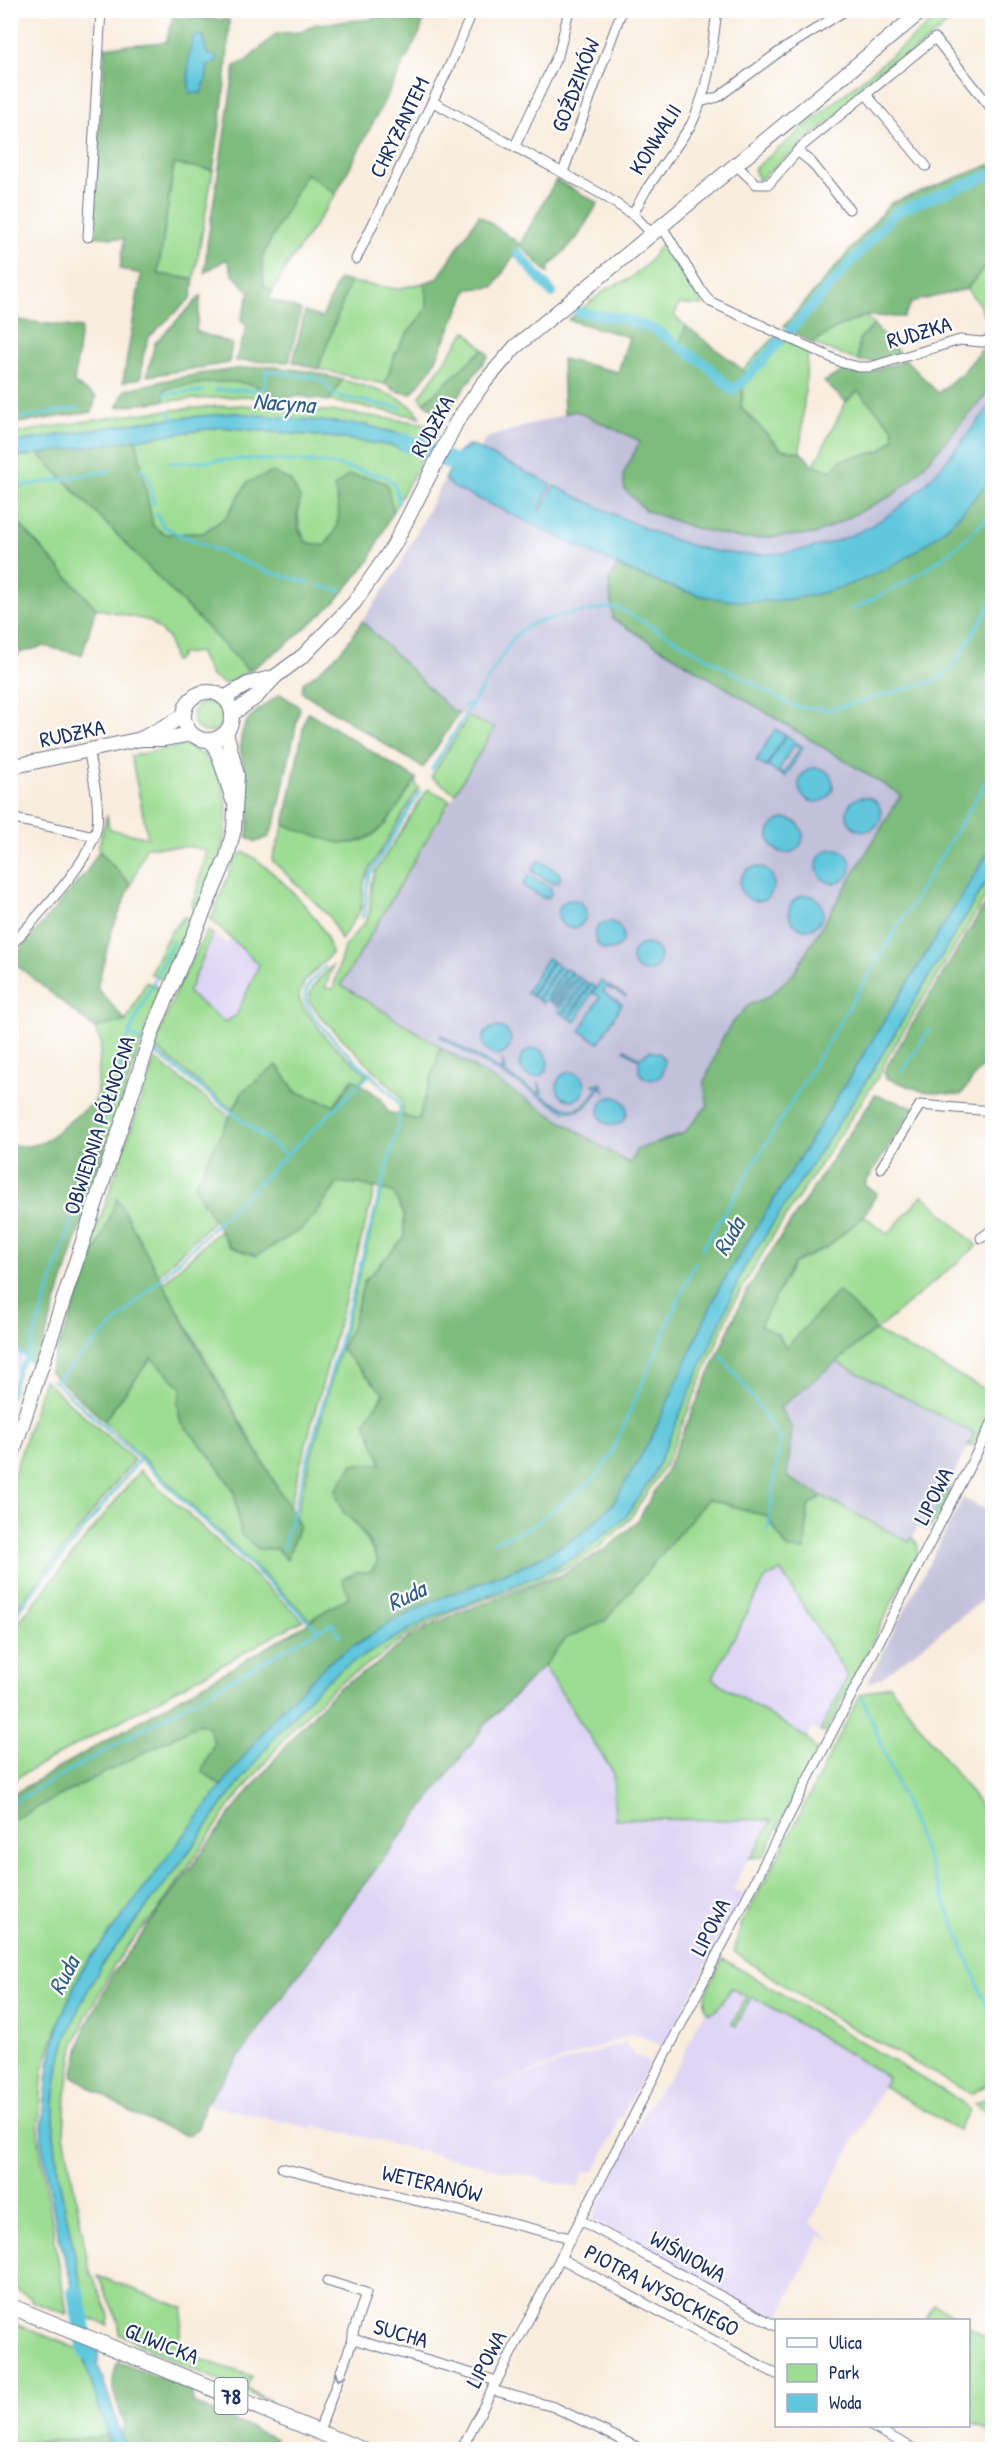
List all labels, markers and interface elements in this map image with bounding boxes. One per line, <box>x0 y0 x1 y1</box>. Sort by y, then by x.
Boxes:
street label: GOŹDZIKÓW <box>543 33 607 136</box>
street label: CHRYZANTEM <box>362 72 436 182</box>
street label: KONWALII <box>622 98 688 180</box>
street label: RUDZKA <box>883 308 955 356</box>
water label: Nacyna <box>252 384 319 421</box>
street label: RUDZKA <box>403 390 461 462</box>
street label: RUDZKA <box>37 711 108 755</box>
street label: OBWIEDNIA PÓŁNOCNA <box>56 1032 142 1218</box>
water label: Ruda <box>704 1209 753 1261</box>
street label: LIPOWA <box>906 1462 960 1530</box>
water label: Ruda <box>381 1571 433 1618</box>
street label: LIPOWA <box>683 1893 737 1961</box>
water label: Ruda <box>40 1948 87 2000</box>
street label: WETERANÓW <box>379 2157 485 2209</box>
street label: WIŚNIOWA <box>645 2223 731 2289</box>
street label: PIOTRA WYSOCKIEGO <box>580 2237 744 2343</box>
street label: SUCHA <box>370 2311 432 2355</box>
street label: GLIWICKA <box>121 2315 204 2371</box>
legend <box>775 2319 970 2427</box>
street label: LIPOWA <box>459 2325 514 2393</box>
text: Ulica <box>829 2330 862 2355</box>
text: Park <box>829 2360 860 2385</box>
one-way arrow <box>334 2372 347 2382</box>
road number: 78 <box>214 2378 248 2414</box>
text: Woda <box>829 2390 861 2415</box>

